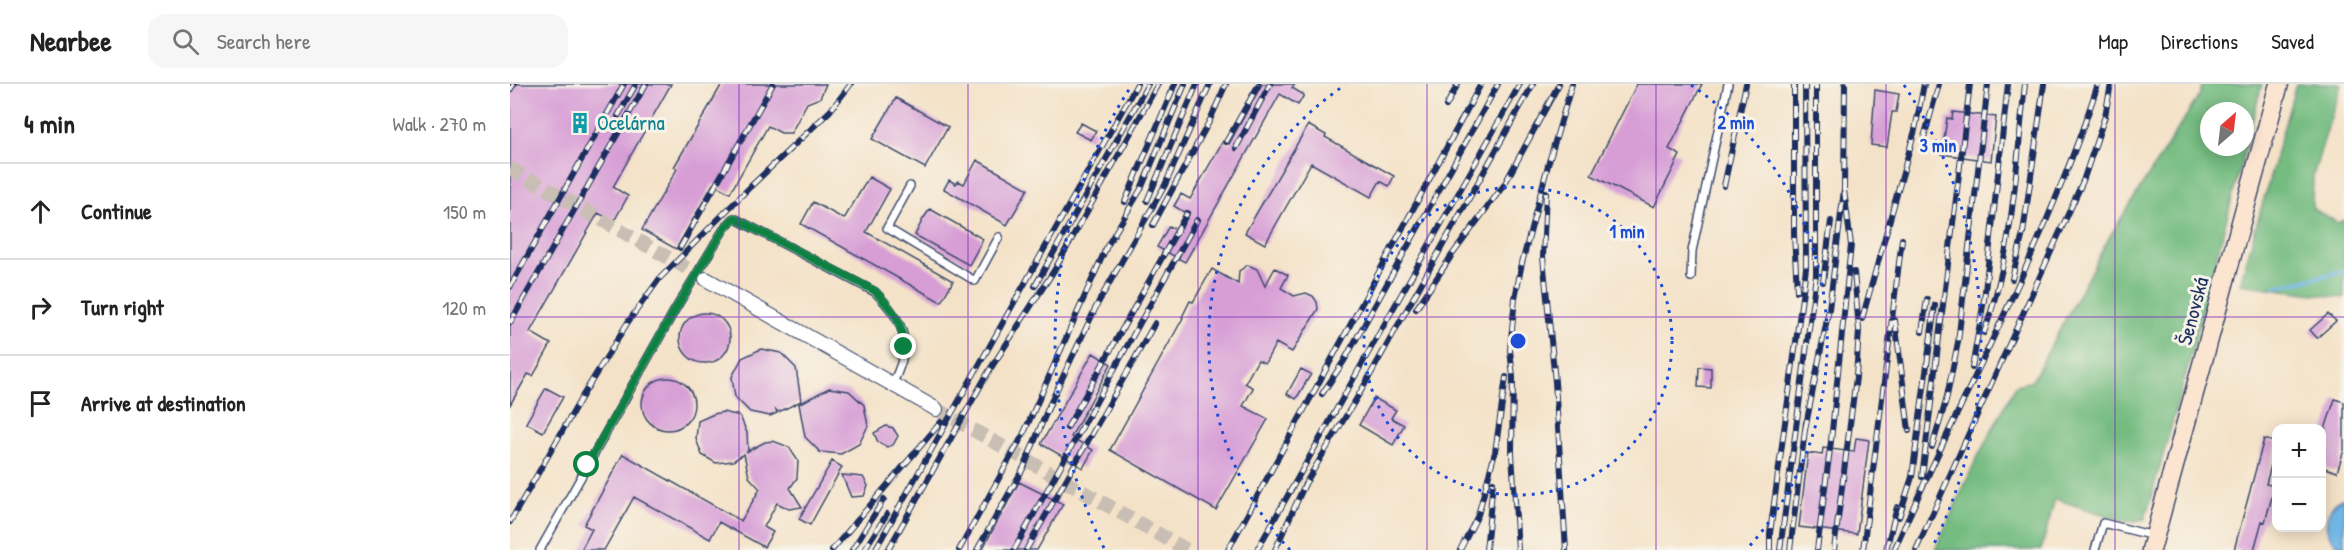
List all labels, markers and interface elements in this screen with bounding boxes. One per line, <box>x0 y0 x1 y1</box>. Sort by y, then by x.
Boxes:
search box <box>148 14 568 68</box>
text: Nearbee <box>30 22 112 60</box>
icon: search <box>169 25 202 58</box>
text: Search here <box>217 26 311 56</box>
text: Map <box>2098 27 2128 56</box>
text: Directions <box>2161 27 2238 56</box>
text: Saved <box>2271 27 2314 56</box>
north arrow <box>2200 102 2254 156</box>
text: 4 min <box>24 106 75 141</box>
place label: Ocelárna <box>597 108 665 137</box>
text: Walk · 270 m <box>393 110 486 137</box>
text: 2 min <box>1718 110 1754 135</box>
building icon: Ocelárna <box>568 111 592 135</box>
text: 3 min <box>1920 133 1956 158</box>
icon: ahead <box>24 195 57 228</box>
text: Continue <box>81 196 152 226</box>
text: 150 m <box>443 198 486 225</box>
text: 1 min <box>1609 219 1645 244</box>
street label: Šenovská <box>2170 274 2216 348</box>
icon: right <box>24 291 57 324</box>
text: Turn right <box>81 292 164 322</box>
text: 120 m <box>442 294 486 321</box>
centre of rings <box>1508 331 1528 351</box>
route end <box>890 333 916 359</box>
icon: arrive <box>24 387 57 420</box>
text: Arrive at destination <box>81 388 246 418</box>
map controls <box>2272 424 2326 532</box>
button: + <box>2272 424 2326 478</box>
route start <box>573 451 599 477</box>
button: − <box>2272 478 2326 532</box>

